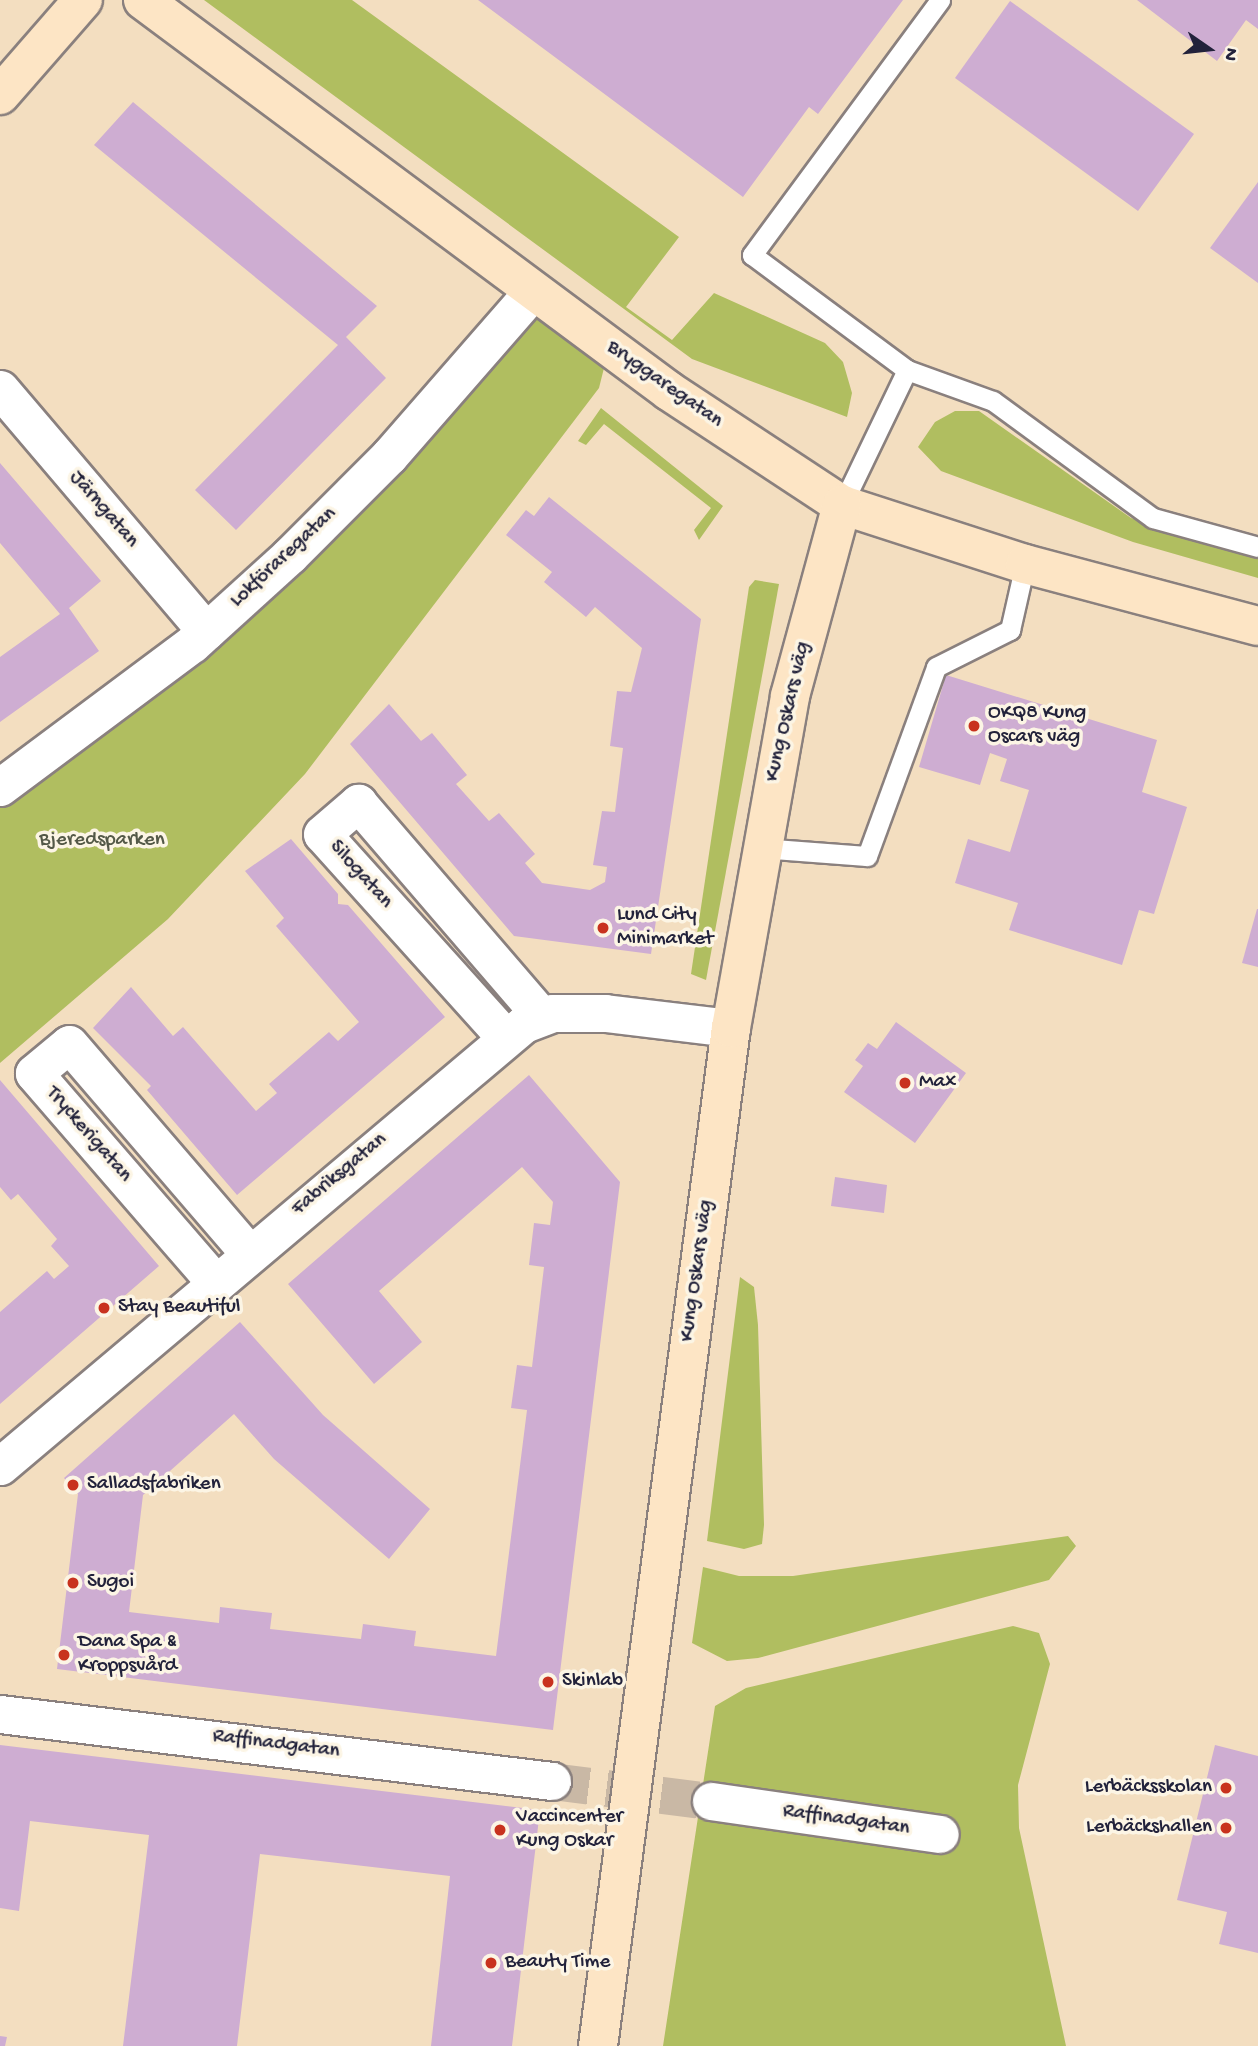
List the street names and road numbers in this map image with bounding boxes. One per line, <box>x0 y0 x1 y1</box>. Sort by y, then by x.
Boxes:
street label: Bryggaregatan <box>601 336 727 434</box>
street label: Järngatan <box>63 466 143 554</box>
street label: Lokföraregatan <box>226 502 342 614</box>
street label: Kung Oskars väg <box>761 640 817 784</box>
street label: Silogatan <box>323 835 397 915</box>
street label: Tryckerigatan <box>39 1082 137 1188</box>
street label: Fabriksgatan <box>287 1128 393 1222</box>
street label: Kung Oskars väg <box>676 1199 720 1343</box>
street label: Raffinadgatan <box>211 1725 341 1765</box>
street label: Raffinadgatan <box>781 1800 911 1842</box>

